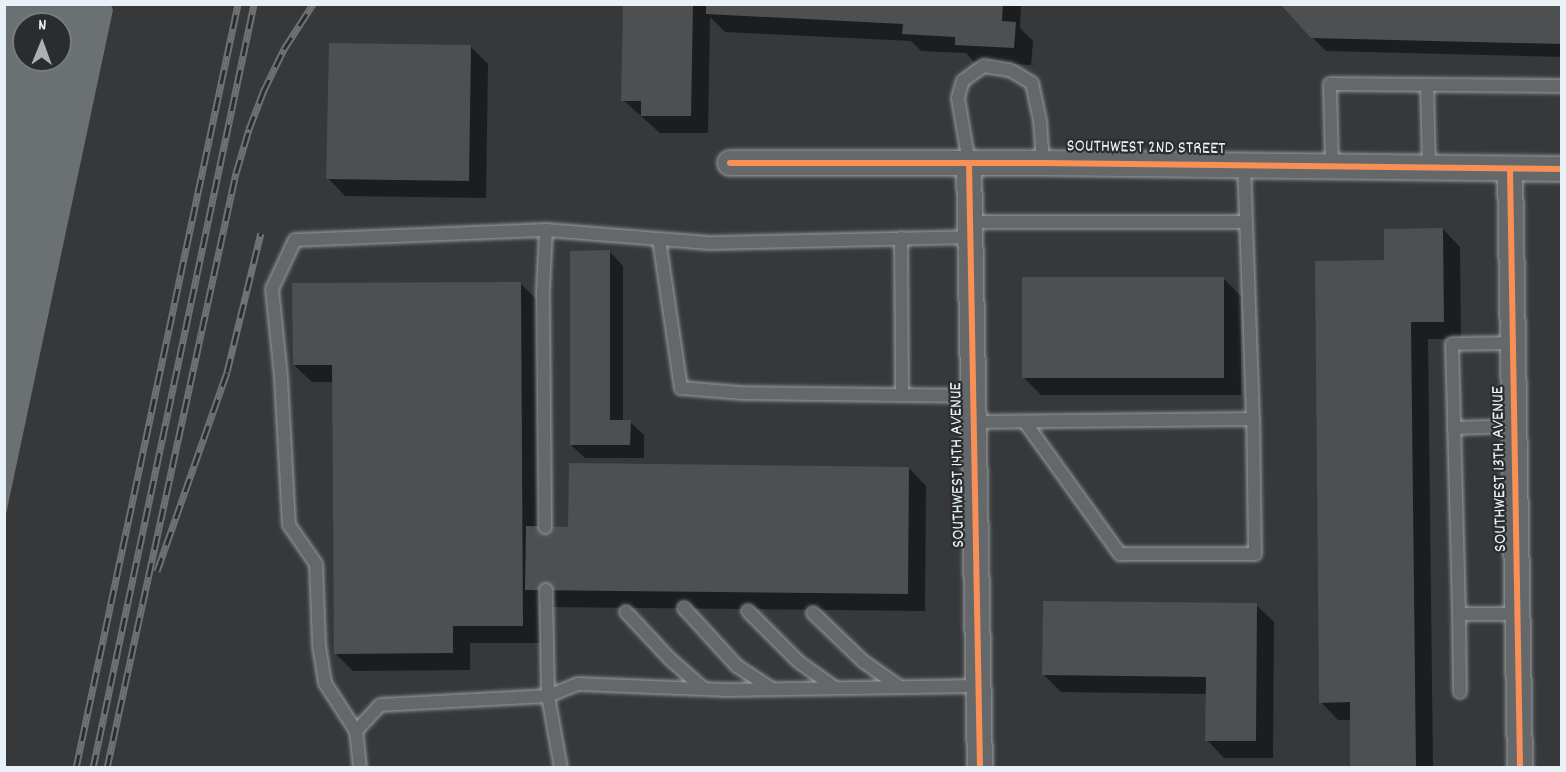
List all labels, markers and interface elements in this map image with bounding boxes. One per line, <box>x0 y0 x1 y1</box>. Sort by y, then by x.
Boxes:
north arrow <box>12 12 72 72</box>
text: N <box>38 14 46 37</box>
street label: SOUTHWEST 2ND STREET <box>1066 137 1226 161</box>
street label: SOUTHWEST 14TH AVENUE <box>947 382 971 548</box>
street label: SOUTHWEST 13TH AVENUE <box>1489 386 1513 552</box>

